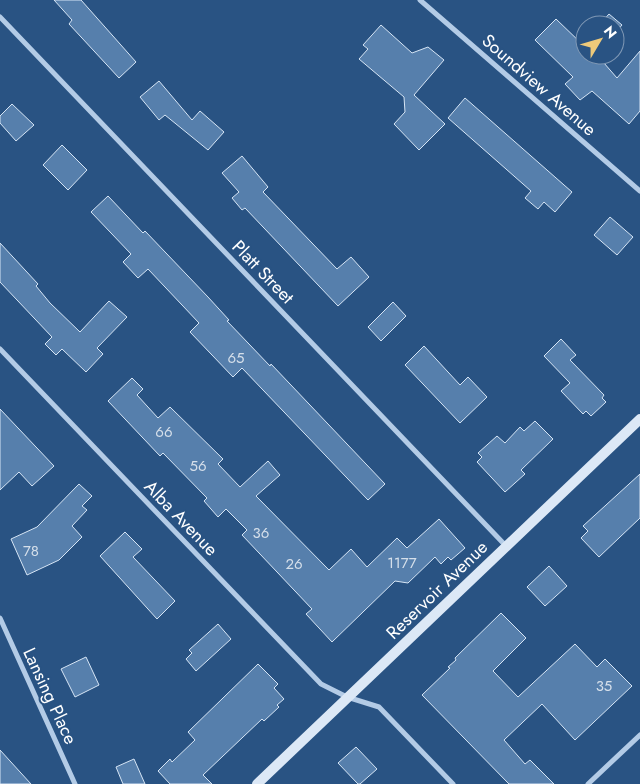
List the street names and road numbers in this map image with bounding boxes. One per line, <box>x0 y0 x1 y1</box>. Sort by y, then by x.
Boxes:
street label: Soundview Avenue <box>476 28 602 142</box>
street label: Platt Street <box>226 234 300 310</box>
street label: Alba Avenue <box>138 474 224 562</box>
street label: Reservoir Avenue <box>380 535 494 645</box>
street label: Lansing Place <box>16 643 84 749</box>

